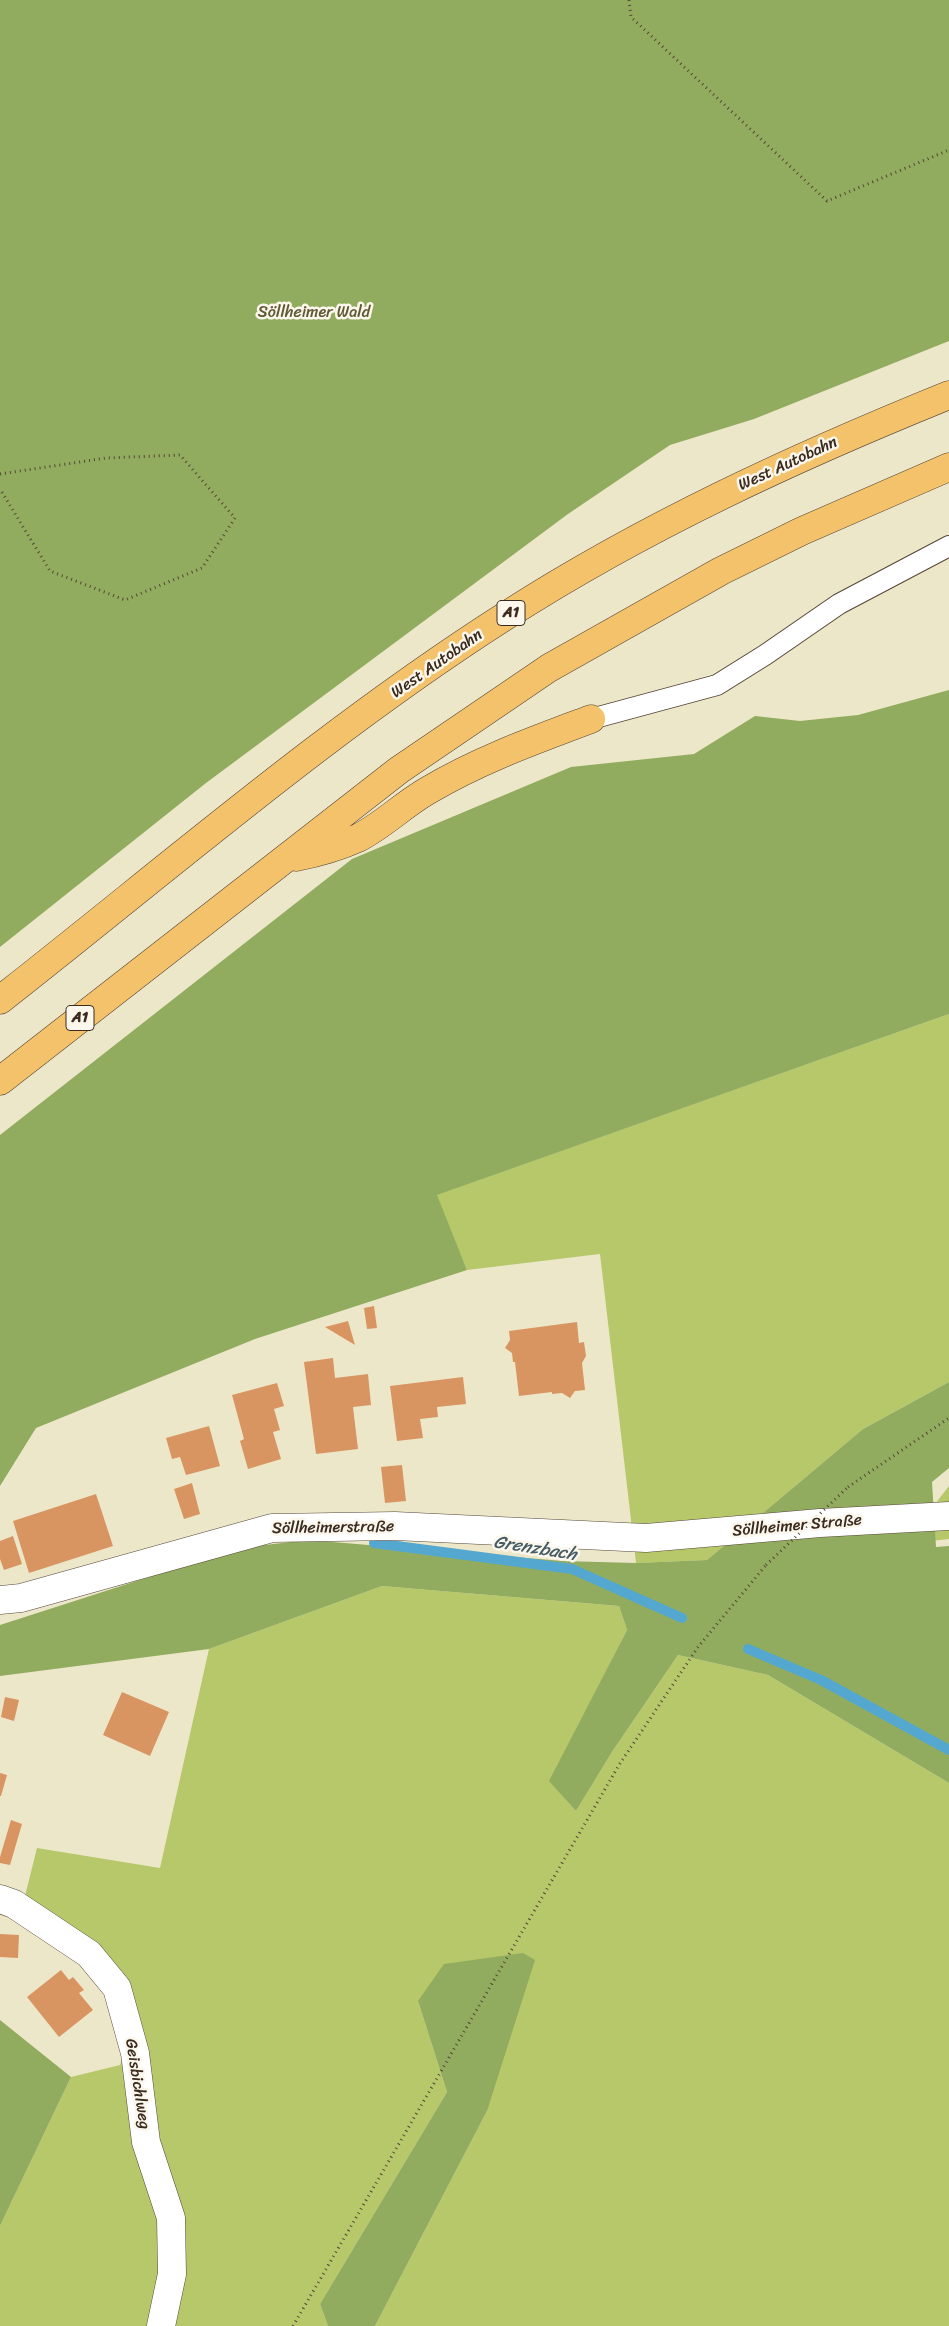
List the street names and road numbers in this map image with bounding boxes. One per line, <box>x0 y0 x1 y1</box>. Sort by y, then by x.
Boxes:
street label: West Autobahn <box>736 433 840 495</box>
road number: A1 <box>497 600 525 626</box>
street label: West Autobahn <box>388 625 486 703</box>
road number: A1 <box>66 1006 94 1030</box>
street label: Söllheimer Straße <box>731 1511 863 1541</box>
street label: Söllheimerstraße <box>272 1517 394 1539</box>
street label: Geisbichlweg <box>120 2037 154 2131</box>

